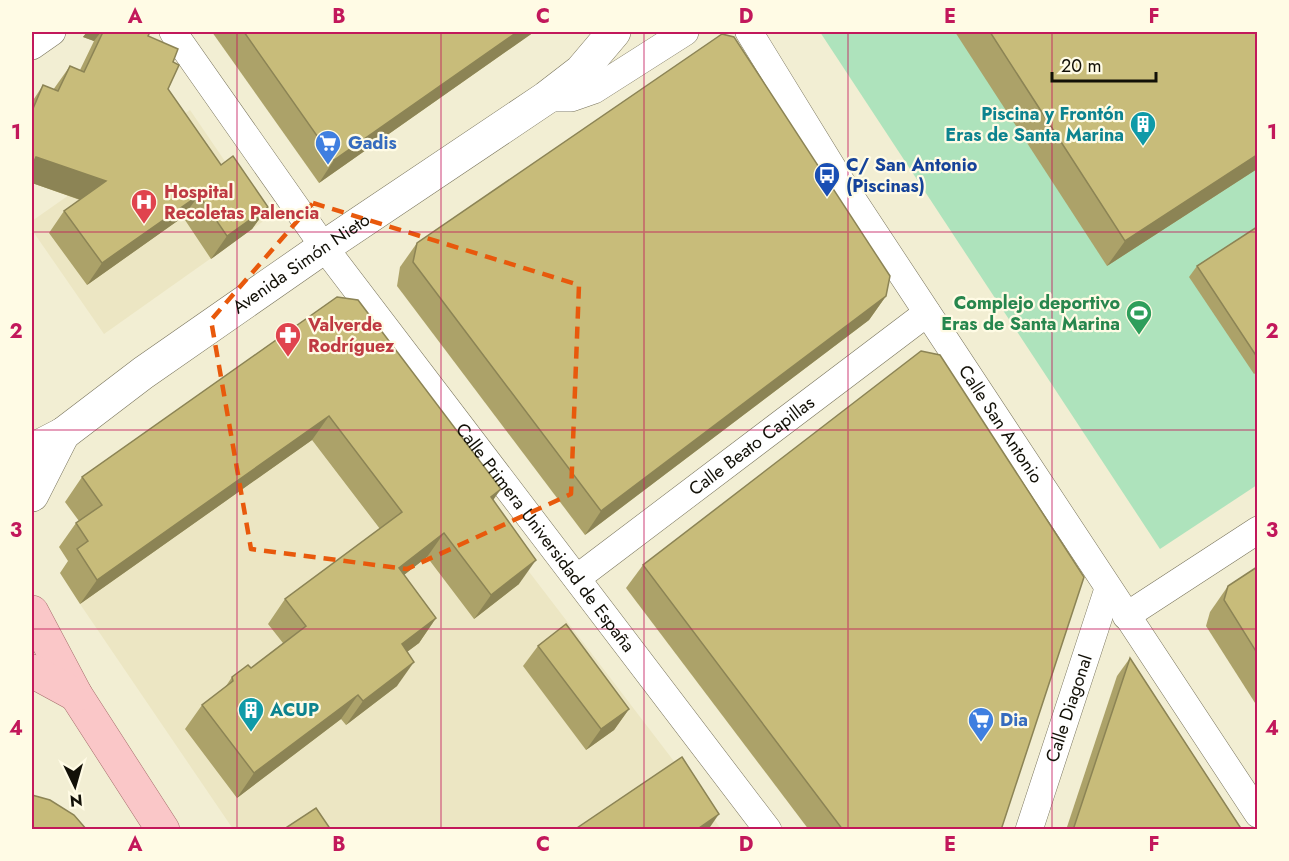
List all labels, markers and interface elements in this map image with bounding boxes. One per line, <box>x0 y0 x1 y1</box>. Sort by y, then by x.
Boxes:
text: A <box>127 2 143 31</box>
text: B <box>332 2 346 31</box>
text: C <box>536 2 550 31</box>
text: D <box>739 2 753 31</box>
text: E <box>944 2 956 31</box>
text: F <box>1148 2 1160 31</box>
scale bar <box>1052 45 1156 83</box>
text: 20 m <box>1061 53 1101 79</box>
place label: Piscina y Frontón Eras de Santa Marina <box>945 101 1124 148</box>
building icon: Piscina y Frontón Eras de Santa Marina <box>1128 109 1158 147</box>
text: 1 <box>11 118 21 147</box>
text: 1 <box>1267 118 1277 147</box>
supermarket icon: Gadis <box>313 128 343 166</box>
place label: Gadis <box>348 130 397 156</box>
place label: C/ San Antonio (Piscinas) <box>846 152 978 199</box>
bus stop icon: C/ San Antonio (Piscinas) <box>812 160 842 198</box>
place label: Hospital Recoletas Palencia <box>164 179 319 226</box>
hospital icon: Hospital Recoletas Palencia <box>129 187 159 225</box>
street label: Avenida Simón Nieto <box>227 207 375 320</box>
place label: Complejo deportivo Eras de Santa Marina <box>941 290 1120 337</box>
sports icon: Complejo deportivo Eras de Santa Marina <box>1124 298 1154 336</box>
place label: Valverde Rodríguez <box>307 312 395 359</box>
text: 2 <box>9 317 23 346</box>
text: 2 <box>1265 317 1279 346</box>
pharmacy icon: Valverde Rodríguez <box>273 320 303 358</box>
street label: Calle San Antonio <box>952 360 1049 488</box>
street label: Calle Beato Capillas <box>683 390 820 502</box>
street label: Calle Primera Universidad de España <box>449 417 641 658</box>
text: 3 <box>10 516 22 545</box>
text: 3 <box>1266 516 1278 545</box>
street label: Calle Diagonal <box>1039 651 1099 766</box>
building icon: ACUP <box>236 695 266 733</box>
place label: ACUP <box>269 697 319 723</box>
supermarket icon: Dia <box>966 705 996 743</box>
place label: Dia <box>1000 707 1028 733</box>
text: 4 <box>9 714 23 743</box>
text: 4 <box>1265 714 1279 743</box>
north arrow <box>45 756 105 816</box>
text: N <box>69 788 84 812</box>
text: A <box>127 830 143 859</box>
text: B <box>332 830 346 859</box>
text: C <box>536 830 550 859</box>
text: D <box>739 830 753 859</box>
text: E <box>944 830 956 859</box>
text: F <box>1148 830 1160 859</box>

